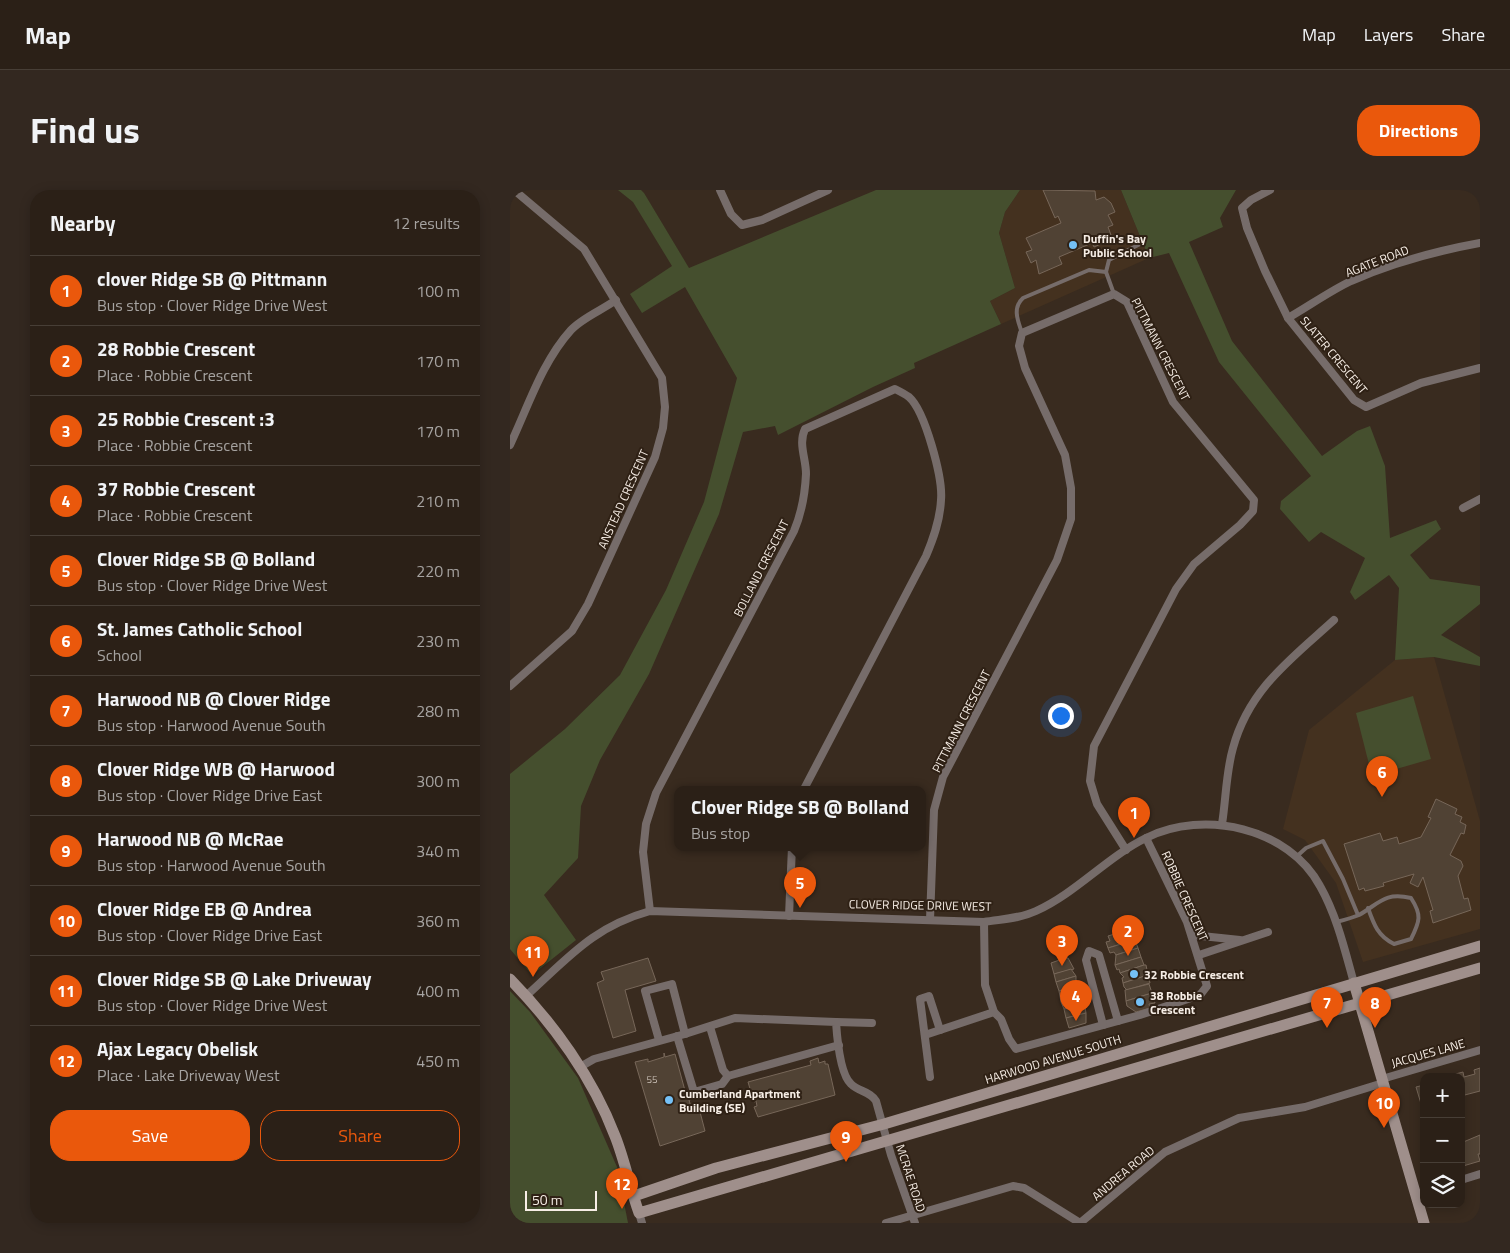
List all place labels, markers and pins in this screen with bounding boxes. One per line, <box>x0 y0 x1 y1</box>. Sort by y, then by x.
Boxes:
place label: Duffin's Bay Public School <box>1083 229 1152 262</box>
marker: Duffin's Bay Public School <box>1067 239 1079 251</box>
pin: 6 <box>1366 756 1398 797</box>
pin: 1 <box>1118 797 1150 838</box>
pin: 5 <box>784 867 816 908</box>
pin: 2 <box>1112 915 1144 956</box>
pin: 3 <box>1046 925 1078 966</box>
pin: 11 <box>517 936 549 977</box>
place label: 32 Robbie Crescent <box>1144 965 1245 984</box>
marker: 32 Robbie Crescent <box>1128 968 1140 980</box>
pin: 4 <box>1060 980 1092 1021</box>
place label: 38 Robbie Crescent <box>1150 986 1202 1019</box>
pin: 7 <box>1311 987 1343 1028</box>
pin: 8 <box>1359 987 1391 1028</box>
marker: 38 Robbie Crescent <box>1134 996 1146 1008</box>
place label: Cumberland Apartment Building (SE) <box>679 1084 801 1117</box>
pin: 10 <box>1368 1087 1400 1128</box>
marker: Cumberland Apartment Building (SE) <box>663 1094 675 1106</box>
pin: 9 <box>830 1121 862 1162</box>
pin: 12 <box>606 1168 638 1209</box>

